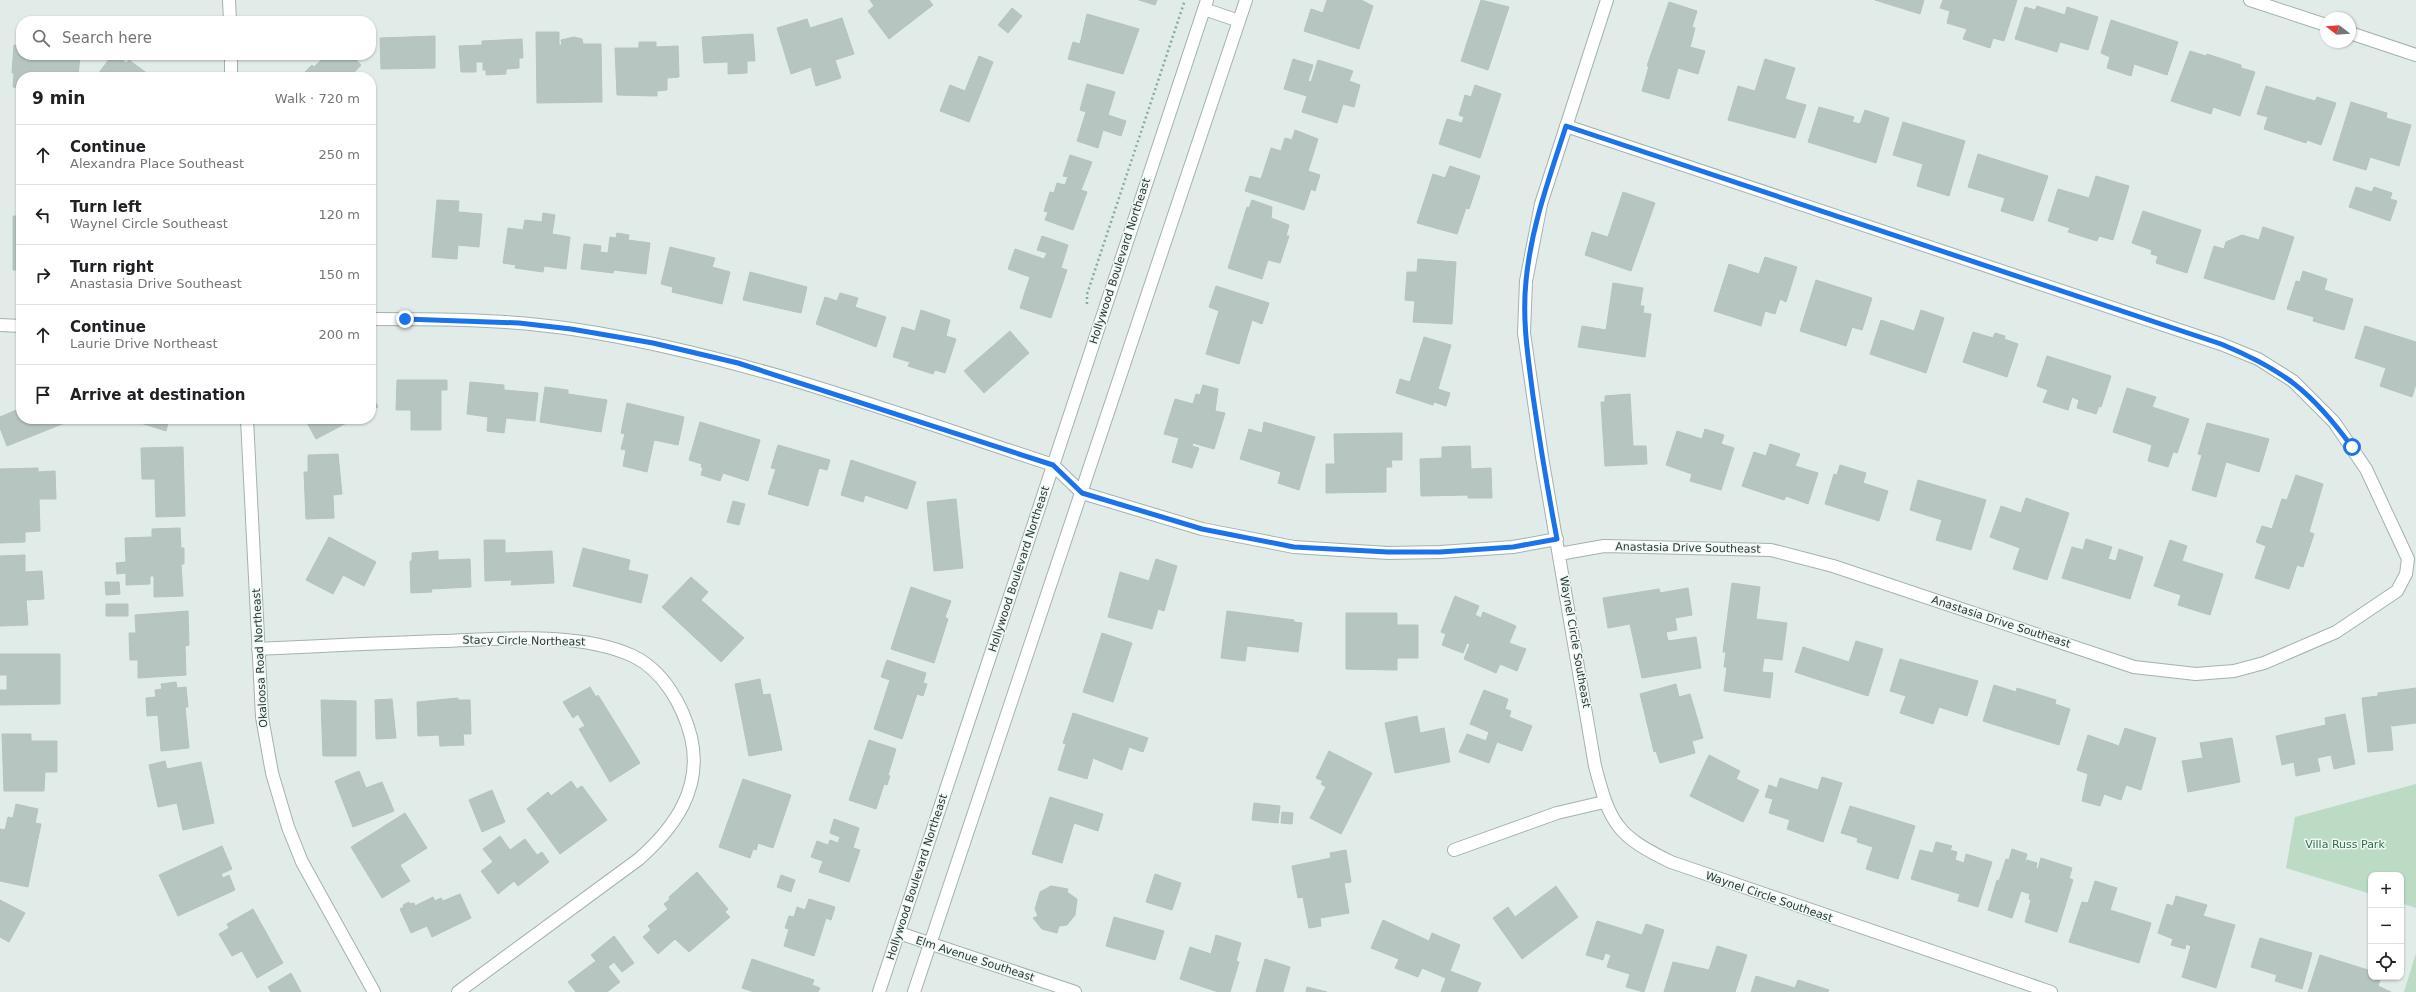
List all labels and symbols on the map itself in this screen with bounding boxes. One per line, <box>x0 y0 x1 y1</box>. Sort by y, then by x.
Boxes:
north arrow <box>2320 12 2356 48</box>
street label: Hollywood Boulevard Northeast <box>1087 176 1153 346</box>
route end <box>396 310 414 328</box>
route start <box>2343 438 2361 456</box>
street label: Hollywood Boulevard Northeast <box>986 484 1052 654</box>
street label: Anastasia Drive Southeast <box>1615 540 1761 556</box>
street label: Waynel Circle Southeast <box>1557 575 1593 710</box>
street label: Okaloosa Road Northeast <box>250 587 270 728</box>
street label: Anastasia Drive Southeast <box>1930 593 2073 651</box>
street label: Stacy Circle Northeast <box>462 633 586 649</box>
street label: Hollywood Boulevard Northeast <box>884 792 950 962</box>
park label: Villa Russ Park <box>2305 838 2385 851</box>
street label: Waynel Circle Southeast <box>1704 869 1835 925</box>
street label: Elm Avenue Southeast <box>914 934 1037 985</box>

